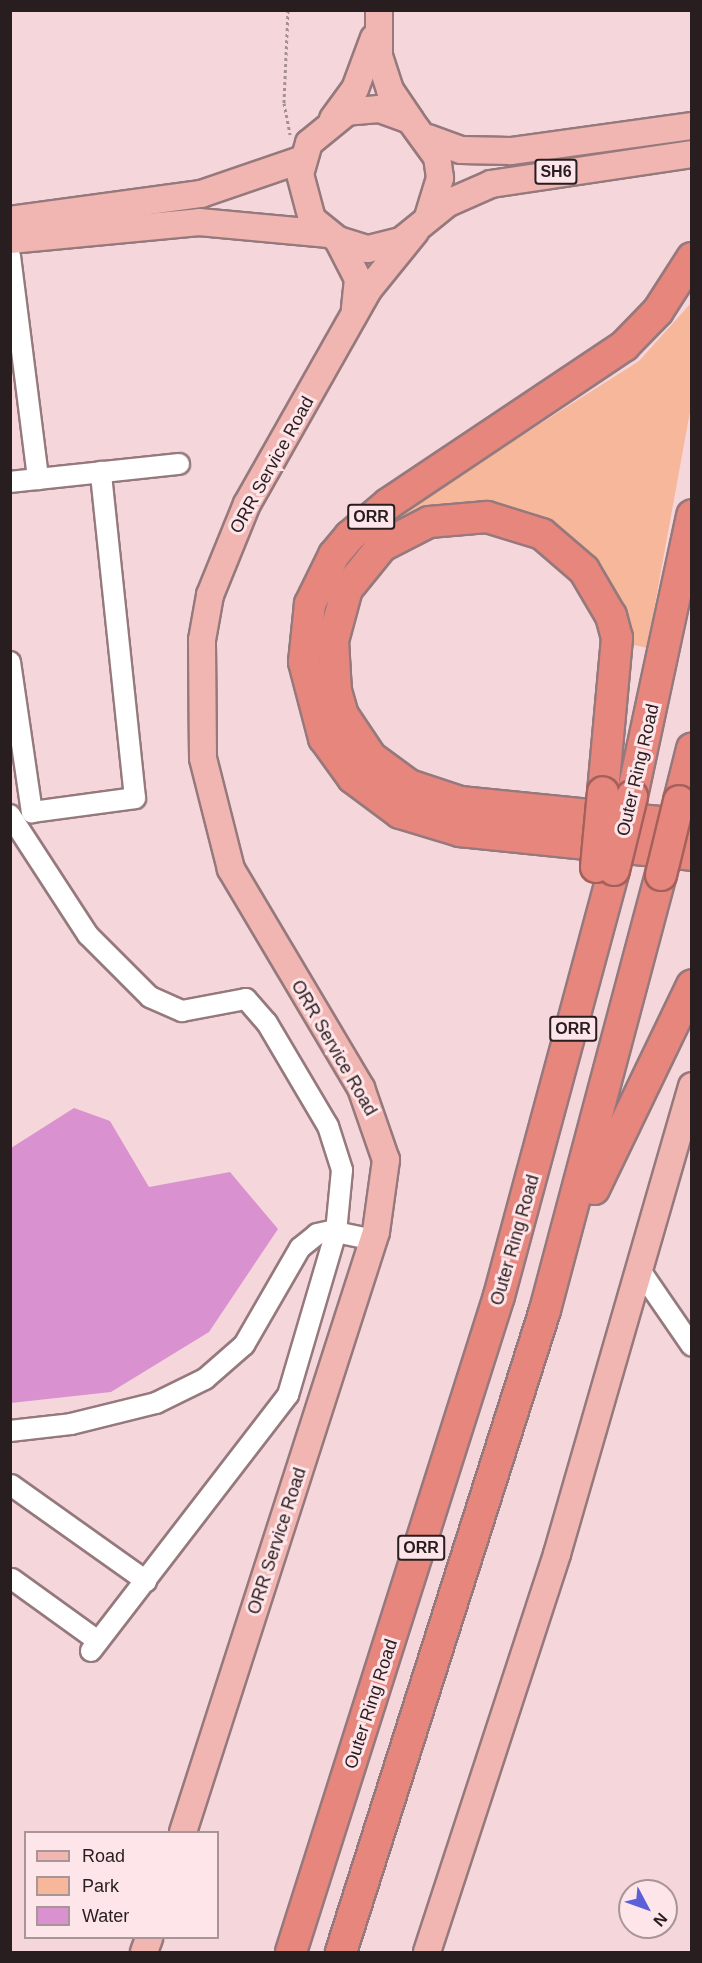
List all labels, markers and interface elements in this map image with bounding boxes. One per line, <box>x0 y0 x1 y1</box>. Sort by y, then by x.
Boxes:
road number: SH6 <box>534 159 578 185</box>
street label: ORR Service Road <box>225 393 319 537</box>
road number: ORR <box>347 504 395 530</box>
street label: Outer Ring Road <box>612 702 664 838</box>
street label: ORR Service Road <box>286 976 382 1120</box>
road number: ORR <box>549 1016 597 1042</box>
street label: Outer Ring Road <box>486 1172 544 1308</box>
street label: ORR Service Road <box>243 1465 311 1617</box>
road number: ORR <box>397 1535 445 1561</box>
street label: Outer Ring Road <box>340 1636 402 1772</box>
legend <box>24 1831 219 1939</box>
text: Road <box>82 1846 125 1866</box>
text: Park <box>82 1876 119 1896</box>
north arrow <box>618 1879 678 1939</box>
text: Water <box>82 1906 129 1926</box>
text: N <box>650 1910 671 1930</box>

